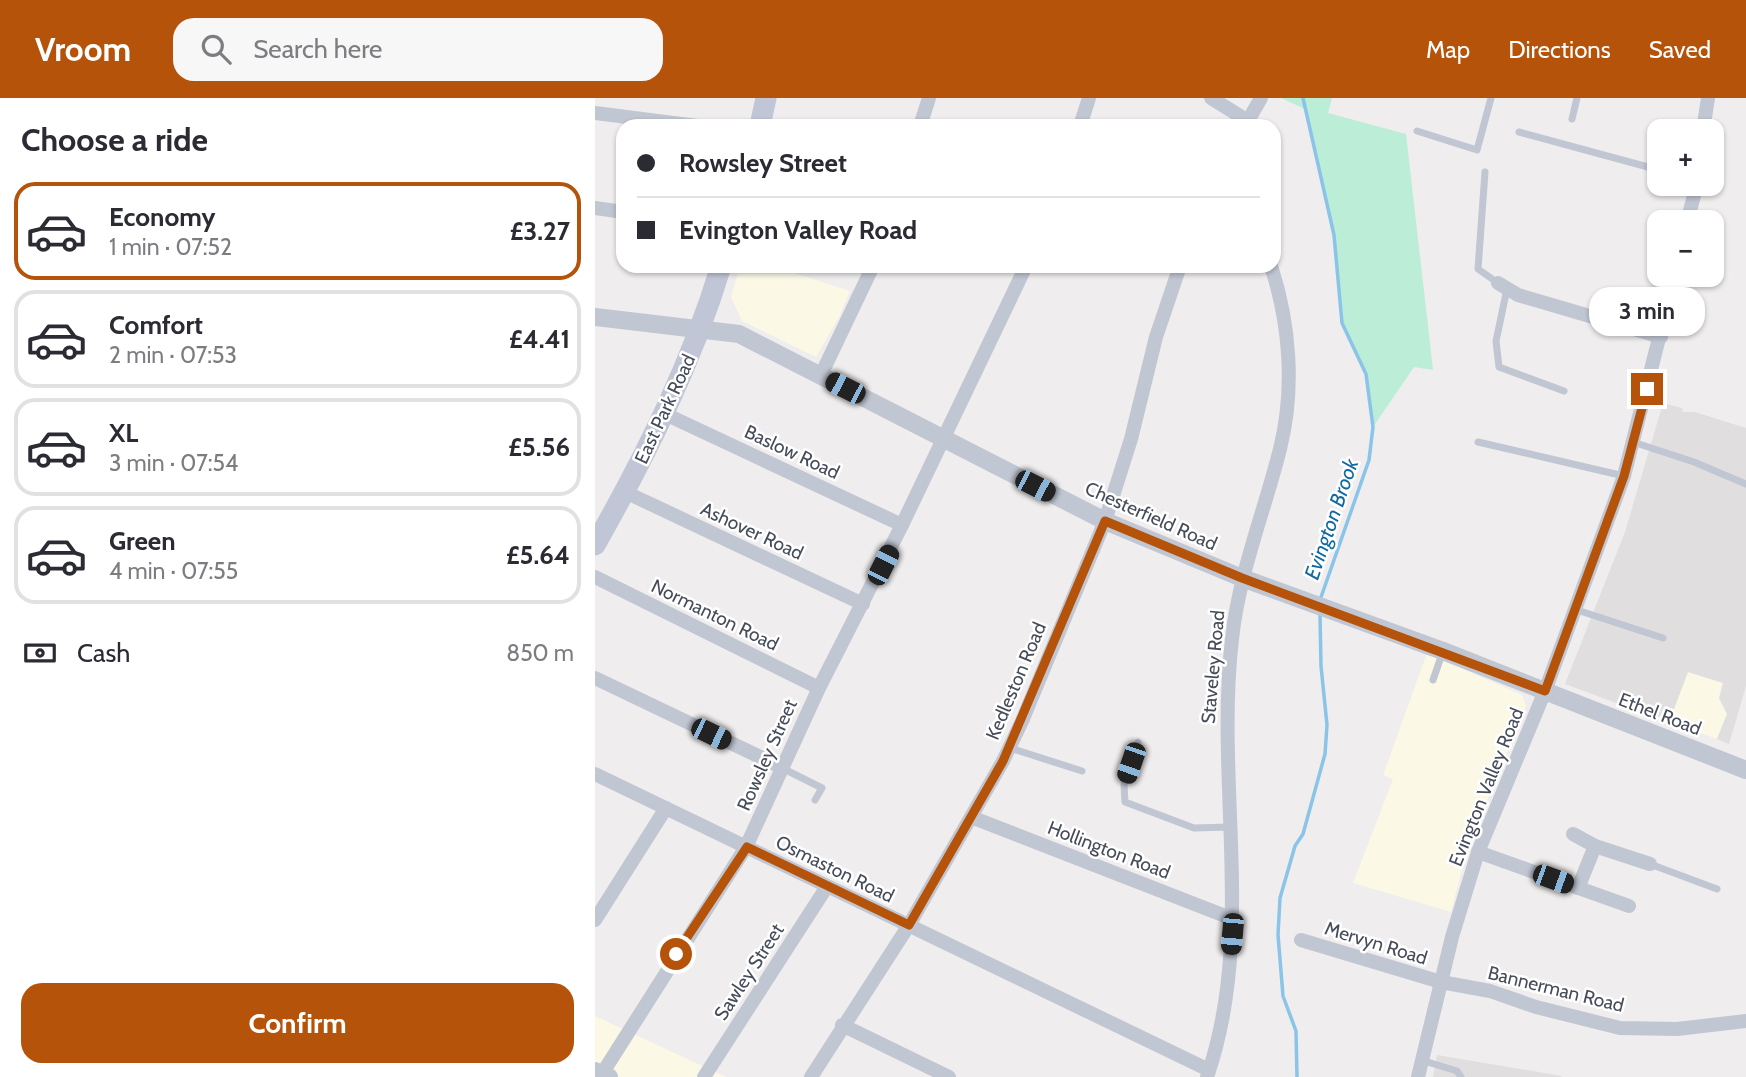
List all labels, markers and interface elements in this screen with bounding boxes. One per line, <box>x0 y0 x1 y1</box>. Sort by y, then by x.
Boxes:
search box <box>173 18 663 81</box>
text: Vroom <box>35 29 131 69</box>
icon: search <box>197 30 235 68</box>
text: Search here <box>253 33 382 65</box>
text: Map <box>1426 35 1470 64</box>
text: Directions <box>1508 35 1611 64</box>
text: Saved <box>1649 35 1711 64</box>
map controls <box>1647 119 1724 287</box>
button: + <box>1647 119 1724 196</box>
text: Choose a ride <box>21 120 208 159</box>
text: Rowsley Street <box>679 147 847 179</box>
icon: car <box>25 200 88 263</box>
text: Economy <box>109 201 215 233</box>
button: − <box>1647 210 1724 287</box>
text: Evington Valley Road <box>679 214 917 246</box>
text: £3.27 <box>510 215 570 247</box>
text: 1 min · 07:52 <box>109 233 232 261</box>
callout: 3 min <box>1589 288 1705 336</box>
text: 3 min <box>1619 297 1675 325</box>
icon: car <box>25 308 88 371</box>
text: Comfort <box>109 309 203 341</box>
text: £4.41 <box>509 323 570 355</box>
text: 2 min · 07:53 <box>109 341 237 369</box>
street label: East Park Road <box>630 351 700 467</box>
car <box>822 369 869 407</box>
route end <box>1631 373 1663 405</box>
icon: car <box>25 416 88 479</box>
text: XL <box>109 417 138 449</box>
street label: Baslow Road <box>741 420 843 484</box>
text: £5.56 <box>508 431 570 463</box>
text: 3 min · 07:54 <box>109 449 238 477</box>
water label: Evington Brook <box>1299 455 1364 583</box>
car <box>1012 467 1059 505</box>
street label: Chesterfield Road <box>1081 477 1221 555</box>
street label: Ashover Road <box>697 497 807 565</box>
icon: car <box>25 524 88 587</box>
text: Green <box>109 525 176 557</box>
text: £5.64 <box>506 539 570 571</box>
car <box>865 542 902 588</box>
text: 4 min · 07:55 <box>109 557 238 585</box>
street label: Normanton Road <box>648 574 782 656</box>
street label: Staveley Road <box>1197 609 1229 725</box>
street label: Kedleston Road <box>981 619 1051 743</box>
icon: cash <box>21 634 59 672</box>
text: Cash <box>77 637 130 669</box>
text: 850 m <box>506 639 574 667</box>
street label: Ethel Road <box>1615 688 1705 740</box>
street label: Rowsley Street <box>732 695 802 814</box>
street label: Evington Valley Road <box>1444 704 1528 870</box>
car <box>688 715 735 753</box>
car <box>1115 740 1148 786</box>
street label: Hollington Road <box>1044 816 1174 884</box>
street label: Osmaston Road <box>772 830 898 908</box>
car <box>1530 862 1577 896</box>
car <box>1220 912 1245 956</box>
street label: Mervyn Road <box>1322 917 1430 969</box>
street label: Sawley Street <box>709 919 789 1025</box>
route start <box>660 938 692 970</box>
street label: Bannerman Road <box>1486 961 1626 1017</box>
button: Confirm <box>21 983 574 1063</box>

